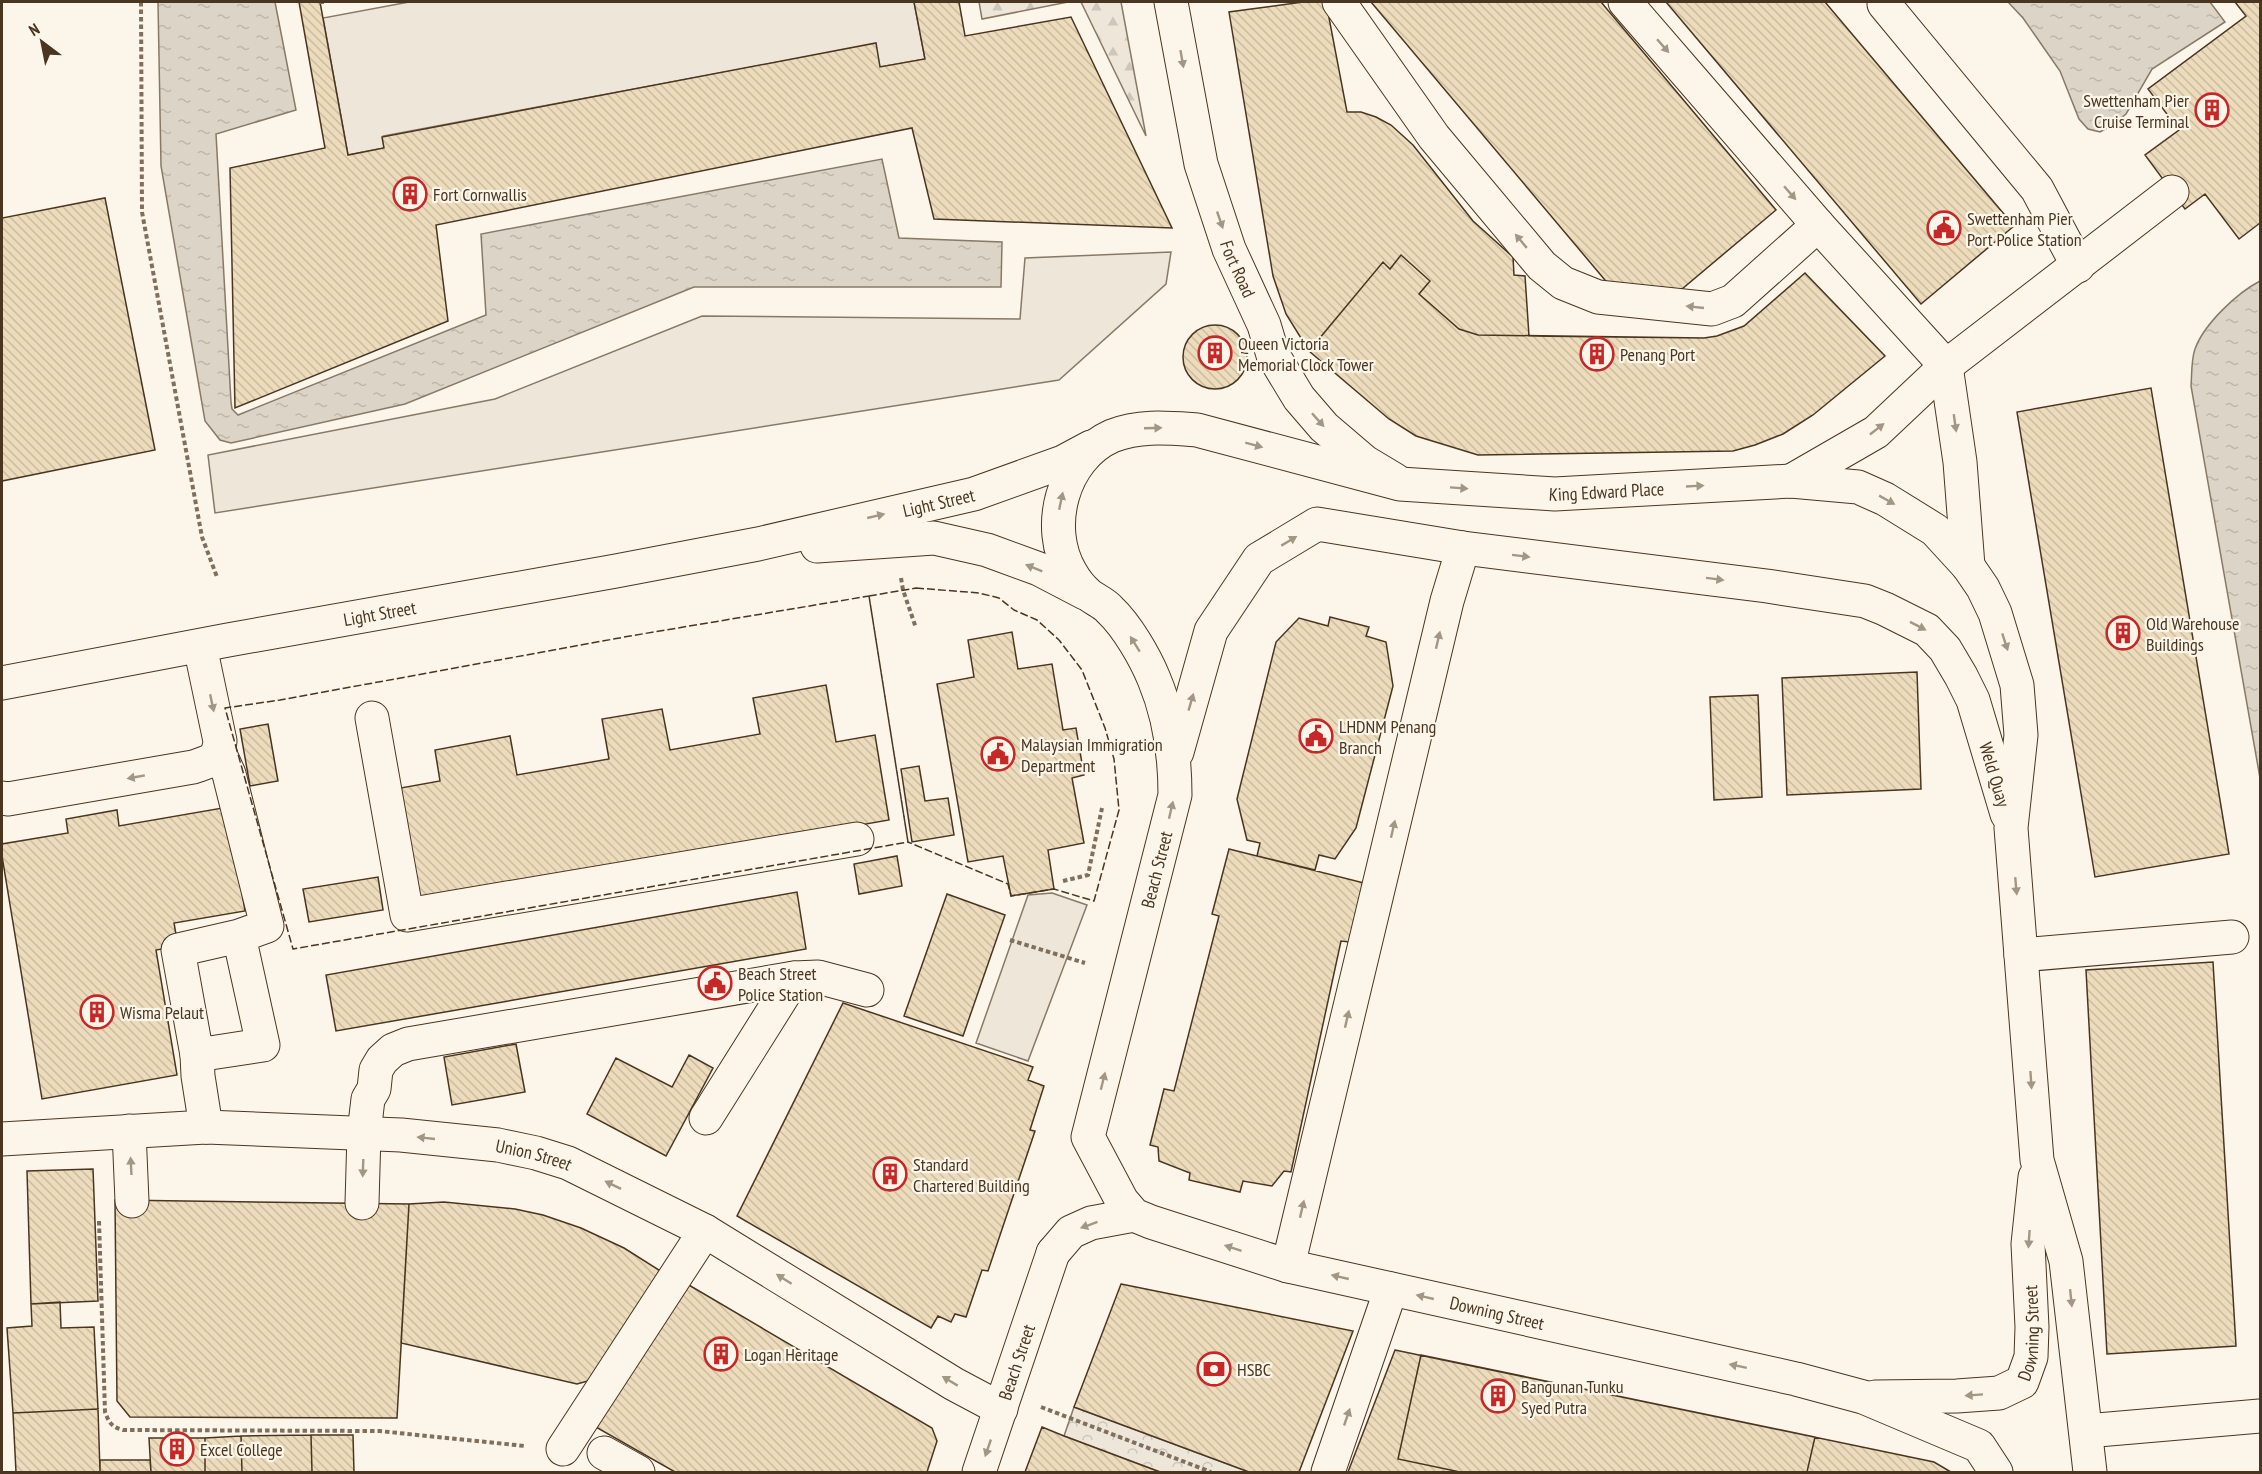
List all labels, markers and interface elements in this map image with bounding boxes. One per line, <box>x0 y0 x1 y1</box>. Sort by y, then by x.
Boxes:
north arrow <box>12 12 72 72</box>
text: N <box>25 19 43 40</box>
one-way arrow <box>1656 38 1669 53</box>
one-way arrow <box>1177 50 1186 69</box>
place label: Swettenham Pier Cruise Terminal <box>2083 89 2190 133</box>
building icon: Swettenham Pier Cruise Terminal <box>2194 92 2230 128</box>
building icon: Fort Cornwallis <box>392 176 428 212</box>
place label: Fort Cornwallis <box>433 183 527 206</box>
one-way arrow <box>1783 185 1796 200</box>
place label: Swettenham Pier Port Police Station <box>1967 207 2082 251</box>
public building icon: Swettenham Pier Port Police Station <box>1926 210 1962 246</box>
one-way arrow <box>1215 211 1225 229</box>
one-way arrow <box>1515 234 1528 249</box>
street label: Fort Road <box>1215 238 1261 301</box>
one-way arrow <box>1685 302 1704 312</box>
place label: Queen Victoria Memorial Clock Tower <box>1238 332 1374 376</box>
building icon: Queen Victoria Memorial Clock Tower <box>1197 335 1233 371</box>
building icon: Penang Port <box>1579 336 1615 372</box>
place label: Penang Port <box>1620 343 1695 366</box>
one-way arrow <box>1311 412 1324 427</box>
one-way arrow <box>1950 414 1959 433</box>
one-way arrow <box>1144 423 1163 433</box>
one-way arrow <box>1869 423 1885 436</box>
one-way arrow <box>1245 441 1263 451</box>
street label: King Edward Place <box>1548 477 1665 506</box>
one-way arrow <box>1686 482 1705 491</box>
street label: Light Street <box>900 483 977 522</box>
one-way arrow <box>1449 483 1468 492</box>
one-way arrow <box>1057 492 1067 511</box>
one-way arrow <box>1879 495 1896 505</box>
one-way arrow <box>867 510 886 520</box>
one-way arrow <box>1281 536 1298 546</box>
one-way arrow <box>1512 551 1531 560</box>
one-way arrow <box>1025 563 1043 573</box>
one-way arrow <box>1705 575 1724 584</box>
street label: Light Street <box>342 595 418 631</box>
place label: Old Warehouse Buildings <box>2146 612 2239 656</box>
building icon: Old Warehouse Buildings <box>2105 615 2141 651</box>
one-way arrow <box>1910 621 1927 631</box>
one-way arrow <box>1434 631 1444 649</box>
one-way arrow <box>2001 633 2010 651</box>
one-way arrow <box>1130 636 1141 652</box>
one-way arrow <box>1187 693 1196 711</box>
one-way arrow <box>208 694 217 713</box>
place label: LHDNM Penang Branch <box>1339 715 1436 759</box>
public building icon: LHDNM Penang Branch <box>1298 718 1334 754</box>
place label: Malaysian Immigration Department <box>1021 733 1163 777</box>
public building icon: Malaysian Immigration Department <box>980 736 1016 772</box>
street label: Weld Quay <box>1975 739 2016 810</box>
one-way arrow <box>126 773 145 782</box>
one-way arrow <box>1167 801 1177 819</box>
one-way arrow <box>1388 820 1398 839</box>
street label: Beach Street <box>1135 829 1177 910</box>
one-way arrow <box>2011 877 2021 896</box>
place label: Beach Street Police Station <box>738 962 823 1006</box>
public building icon: Beach Street Police Station <box>697 965 733 1001</box>
building icon: Wisma Pelaut <box>79 994 115 1030</box>
place label: Wisma Pelaut <box>120 1001 204 1024</box>
one-way arrow <box>1343 1010 1353 1028</box>
one-way arrow <box>1099 1071 1108 1089</box>
one-way arrow <box>2026 1071 2036 1090</box>
one-way arrow <box>417 1133 436 1142</box>
street label: Union Street <box>494 1133 576 1175</box>
place label: Standard Chartered Building <box>913 1153 1030 1197</box>
one-way arrow <box>126 1156 135 1175</box>
building icon: Standard Chartered Building <box>872 1156 908 1192</box>
one-way arrow <box>359 1158 368 1177</box>
one-way arrow <box>605 1180 622 1189</box>
one-way arrow <box>1298 1200 1308 1218</box>
one-way arrow <box>1080 1221 1098 1231</box>
one-way arrow <box>2024 1230 2034 1249</box>
one-way arrow <box>1224 1243 1242 1252</box>
one-way arrow <box>1330 1272 1349 1281</box>
one-way arrow <box>776 1274 792 1285</box>
street label: Downing Street <box>2012 1284 2044 1384</box>
one-way arrow <box>2066 1289 2075 1308</box>
one-way arrow <box>1416 1291 1434 1301</box>
street label: Downing Street <box>1448 1291 1547 1335</box>
street label: Beach Street <box>993 1321 1040 1403</box>
building icon: Logan Heritage <box>703 1336 739 1372</box>
place label: Logan Heritage <box>744 1343 838 1366</box>
bank icon: HSBC <box>1196 1351 1232 1387</box>
place label: HSBC <box>1237 1358 1271 1381</box>
one-way arrow <box>1729 1361 1748 1371</box>
place label: Bangunan Tunku Syed Putra <box>1521 1375 1624 1419</box>
one-way arrow <box>942 1376 958 1387</box>
building icon: Bangunan Tunku Syed Putra <box>1480 1378 1516 1414</box>
one-way arrow <box>1964 1390 1983 1399</box>
one-way arrow <box>1342 1408 1352 1426</box>
building icon: Excel College <box>159 1431 195 1467</box>
place label: Excel College <box>200 1438 283 1461</box>
one-way arrow <box>982 1439 992 1457</box>

